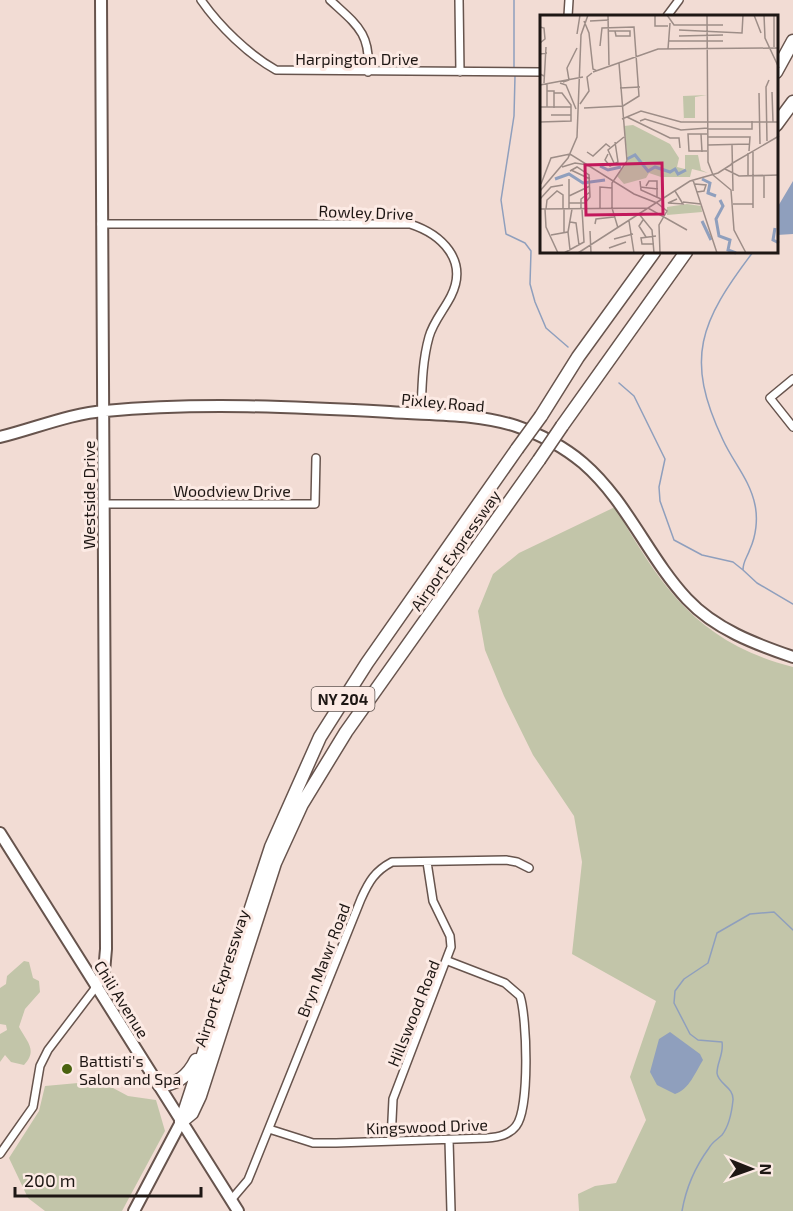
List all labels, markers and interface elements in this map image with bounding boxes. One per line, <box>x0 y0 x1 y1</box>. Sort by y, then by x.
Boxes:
inset map <box>540 15 778 254</box>
street label: Harpington Drive <box>295 49 419 68</box>
street label: Rowley Drive <box>318 201 414 223</box>
street label: Pixley Road <box>400 389 486 415</box>
street label: Westside Drive <box>79 440 98 550</box>
street label: Woodview Drive <box>173 481 291 500</box>
street label: Airport Expressway <box>406 486 504 614</box>
road number: NY 204 <box>312 687 374 711</box>
street label: Bryn Mawr Road <box>293 901 353 1019</box>
street label: Airport Expressway <box>190 907 252 1049</box>
street label: Chili Avenue <box>91 957 153 1041</box>
street label: Hillswood Road <box>383 957 443 1069</box>
place label: Battisti's Salon and Spa <box>79 1051 181 1088</box>
marker: Battisti's Salon and Spa <box>60 1062 74 1076</box>
street label: Kingswood Drive <box>366 1114 488 1138</box>
north arrow <box>721 1139 781 1199</box>
scale bar <box>15 1160 201 1198</box>
text: N <box>757 1163 776 1175</box>
text: 200 m <box>24 1169 76 1191</box>

